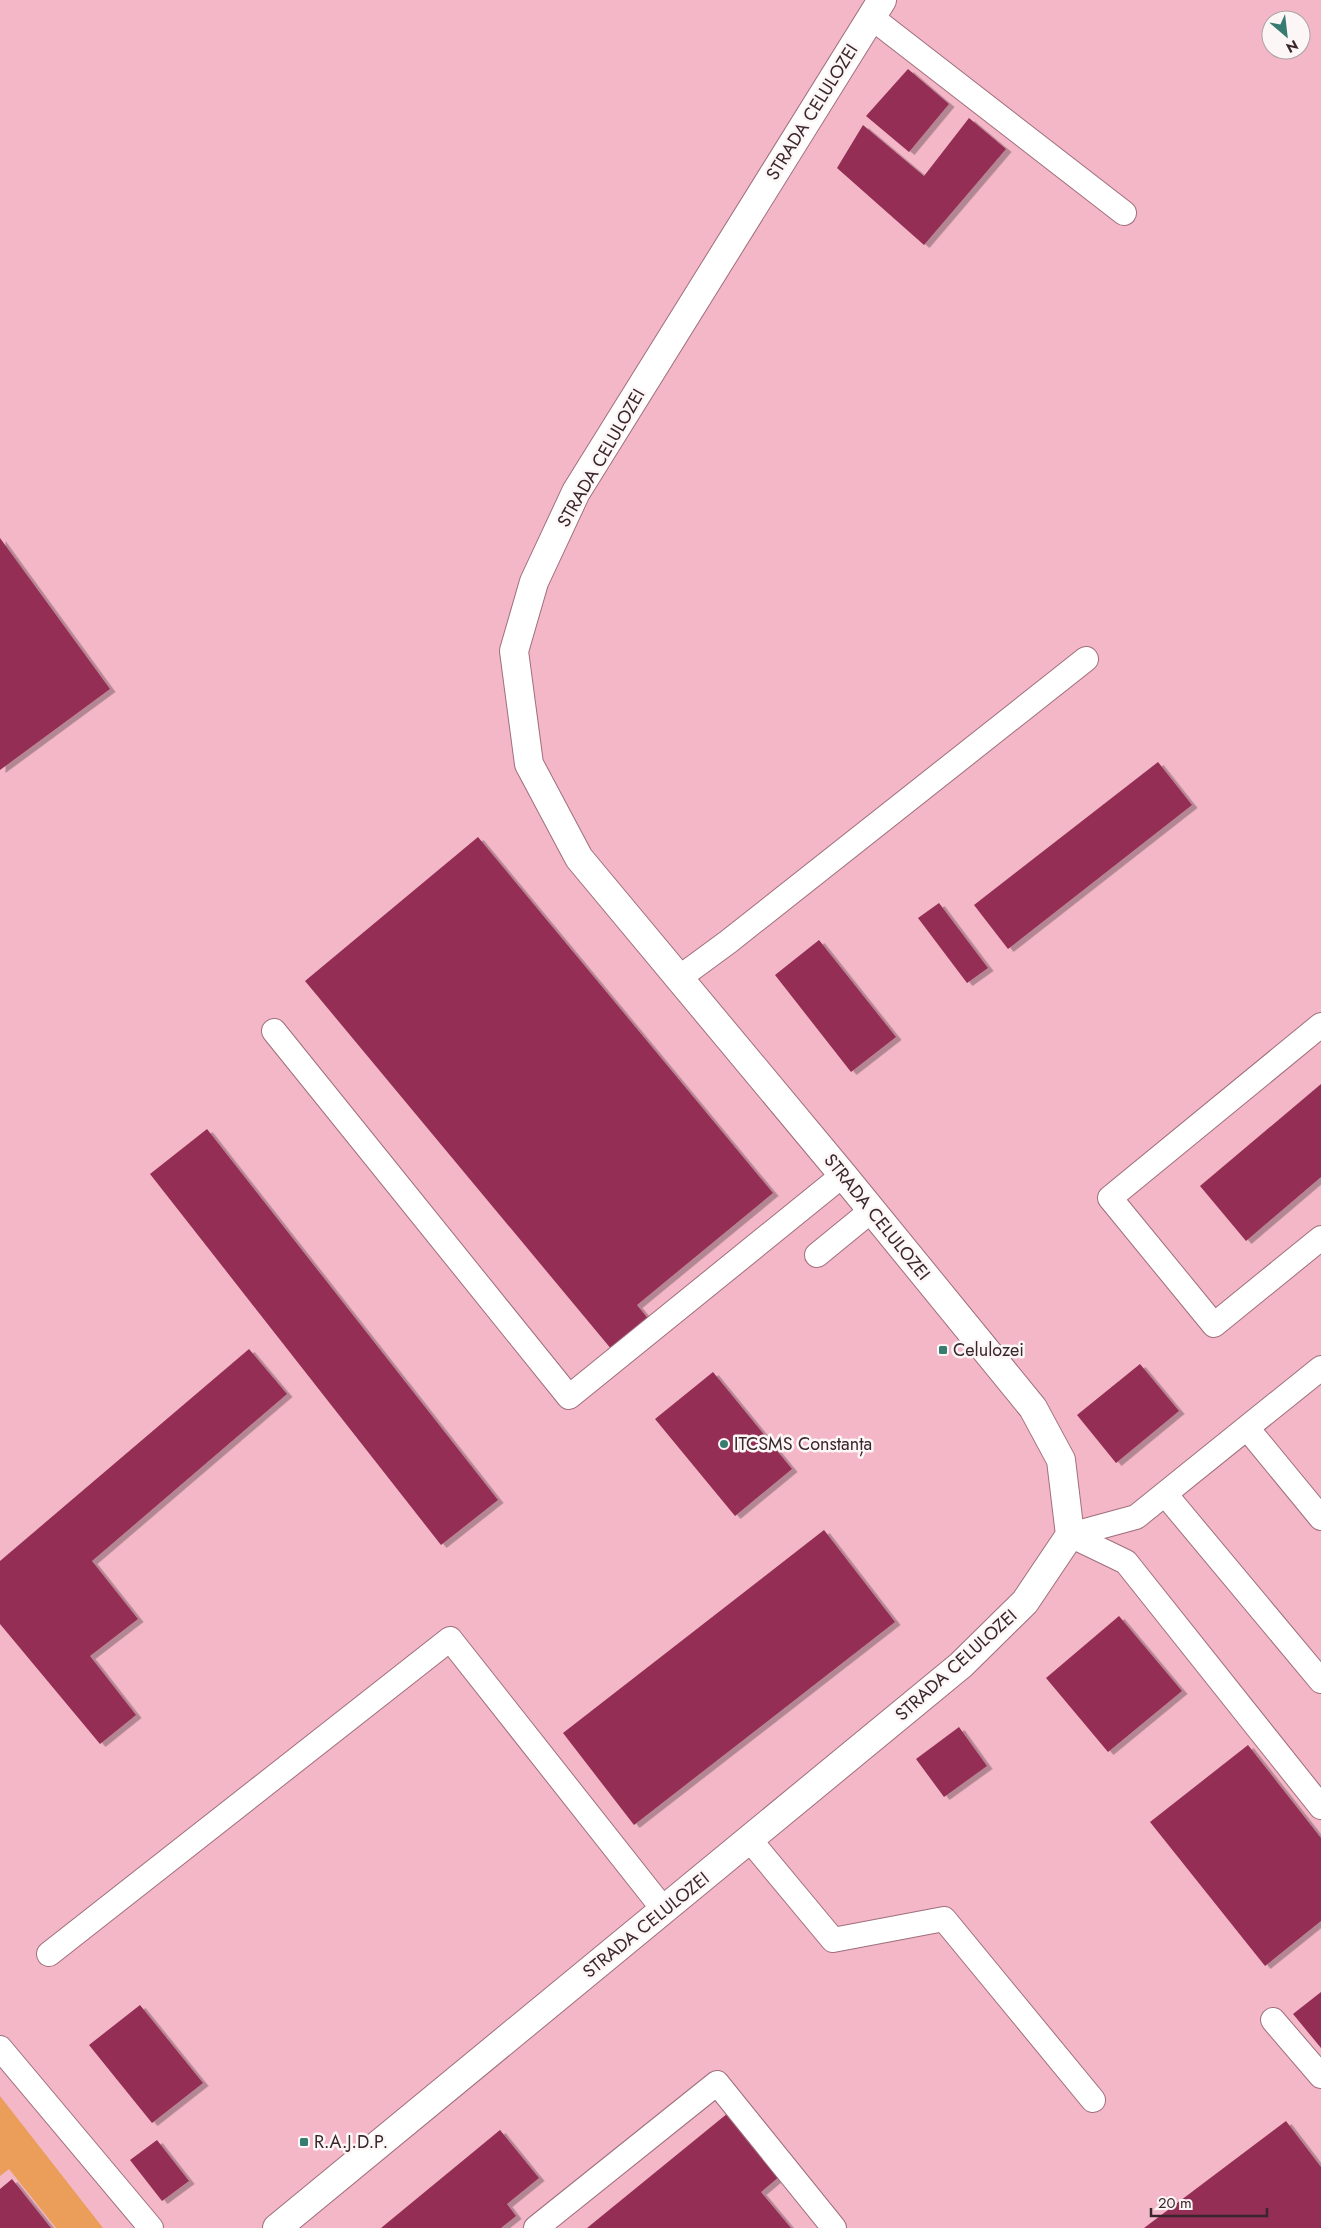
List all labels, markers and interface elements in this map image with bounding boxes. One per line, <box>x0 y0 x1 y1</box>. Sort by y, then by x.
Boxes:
north arrow <box>1261 10 1311 60</box>
text: N <box>1282 35 1302 58</box>
street label: STRADA CELULOZEI <box>760 39 864 185</box>
street label: STRADA CELULOZEI <box>551 384 651 532</box>
street label: STRADA CELULOZEI <box>818 1148 936 1286</box>
place label: Celulozei <box>953 1337 1024 1363</box>
marker: Celulozei <box>937 1344 949 1356</box>
place label: ITCSMS Constanța <box>734 1431 872 1457</box>
marker: ITCSMS Constanța <box>718 1438 730 1450</box>
street label: STRADA CELULOZEI <box>889 1603 1023 1727</box>
street label: STRADA CELULOZEI <box>577 1866 715 1984</box>
place label: R.A.J.D.P. <box>314 2129 388 2155</box>
marker: R.A.J.D.P. <box>298 2136 310 2148</box>
scale bar <box>1151 2186 1267 2218</box>
text: 20 m <box>1158 2192 1192 2214</box>

